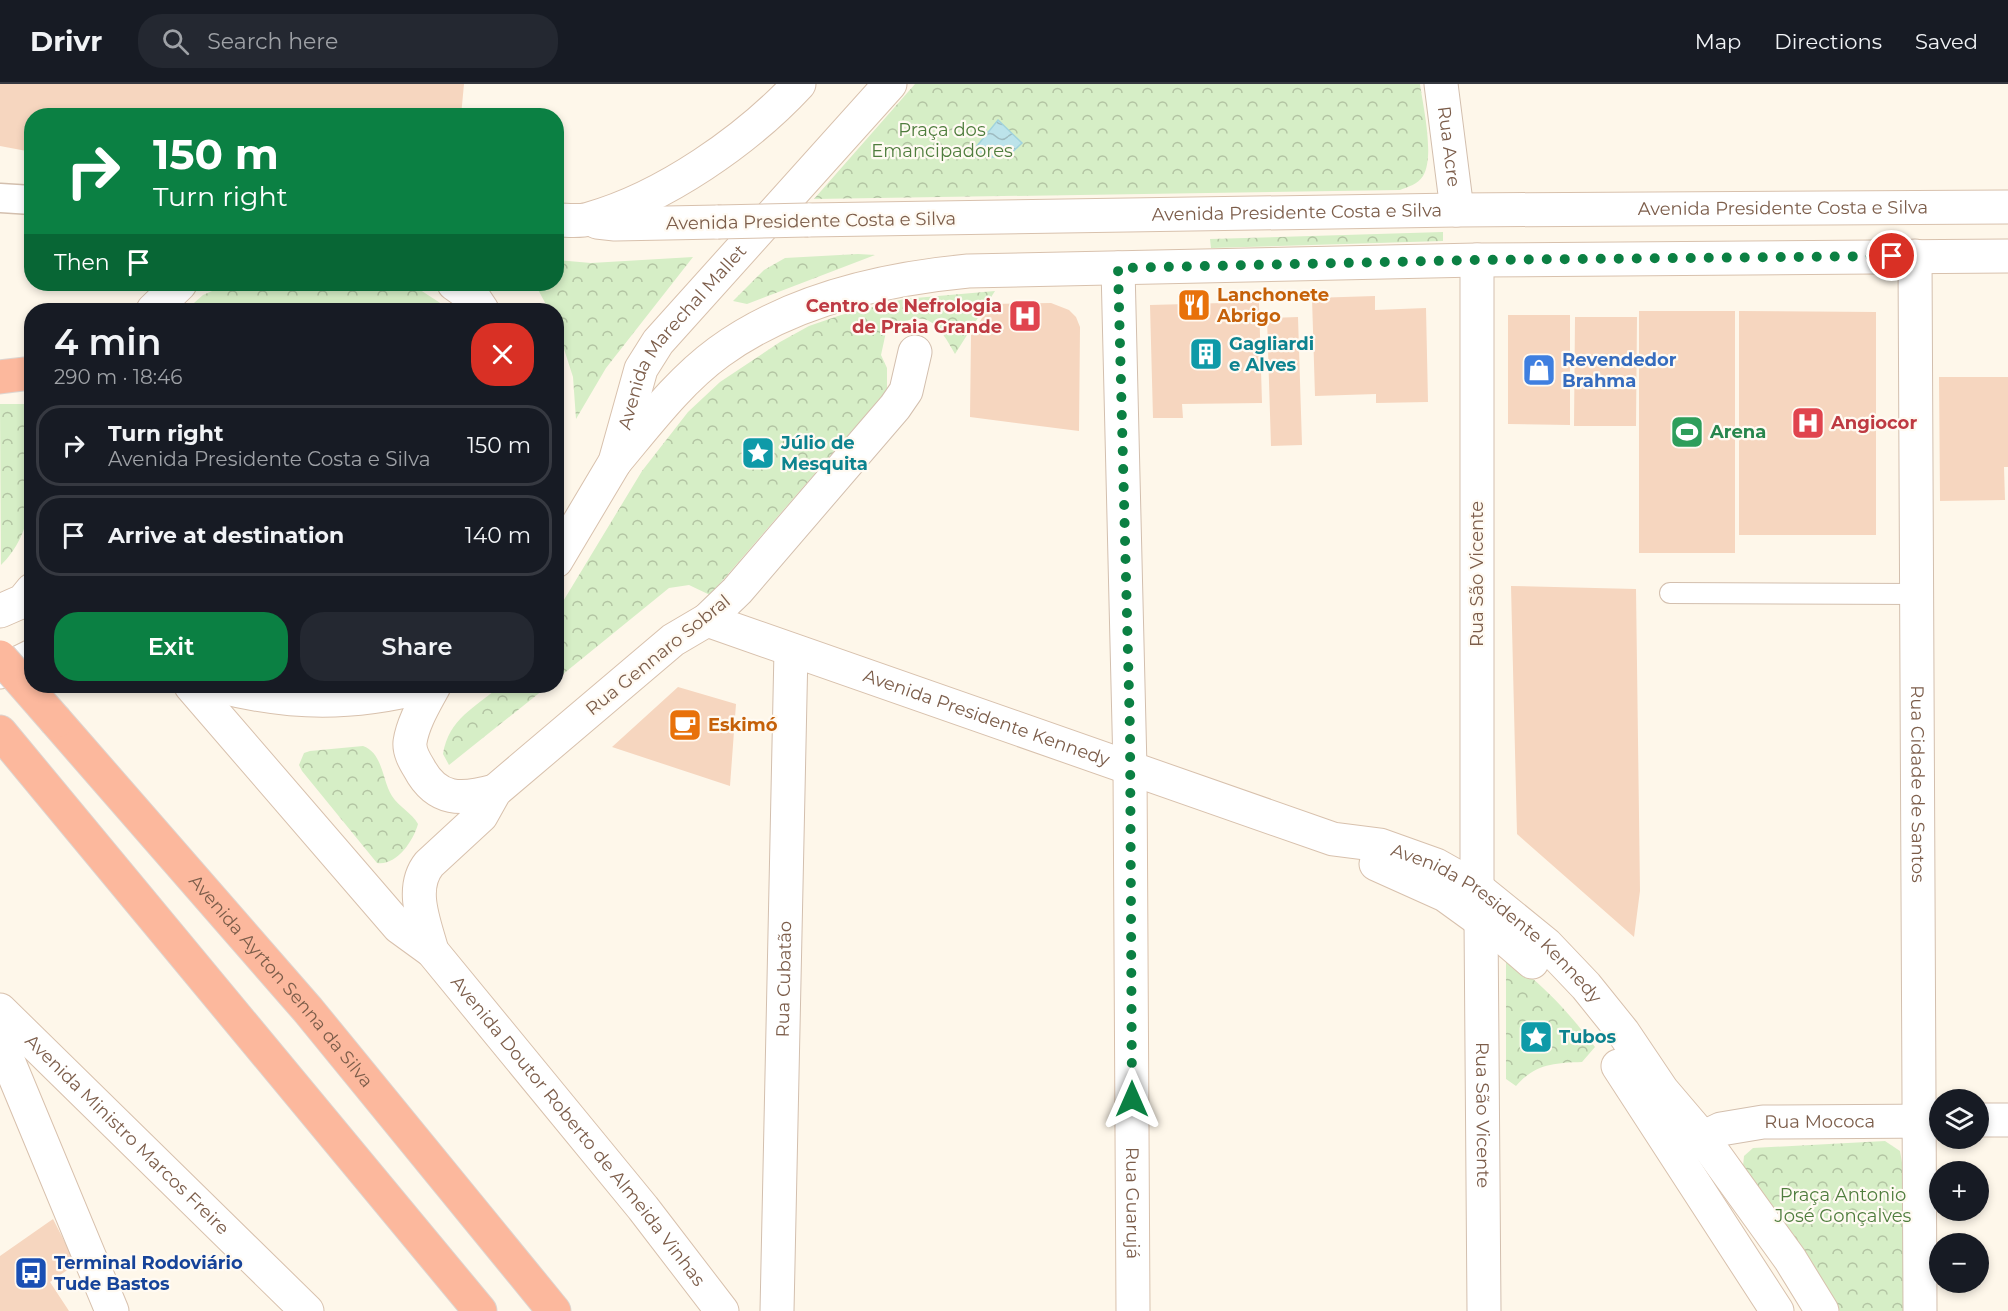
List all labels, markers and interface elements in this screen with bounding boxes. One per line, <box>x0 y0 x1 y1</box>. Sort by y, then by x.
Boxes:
search box <box>138 14 558 68</box>
text: Drivr <box>30 24 102 58</box>
icon: search <box>159 25 192 58</box>
text: Search here <box>207 28 338 55</box>
text: Map <box>1695 29 1741 54</box>
text: Directions <box>1774 29 1882 54</box>
text: Saved <box>1915 29 1978 54</box>
street label: Rua Acre <box>1433 105 1465 188</box>
park label: Praça dos Emancipadores <box>871 119 1013 162</box>
text: 150 m <box>153 128 279 180</box>
icon: right <box>54 132 132 210</box>
text: Turn right <box>153 180 288 213</box>
street label: Avenida Presidente Costa e Silva <box>1638 196 1928 220</box>
street label: Avenida Presidente Costa e Silva <box>1152 199 1442 226</box>
street label: Avenida Presidente Costa e Silva <box>666 207 956 235</box>
pin <box>1866 230 1917 281</box>
icon: arrive <box>1875 239 1908 272</box>
street label: Avenida Marechal Mallet <box>614 240 751 432</box>
icon: arrive <box>122 246 155 279</box>
text: Then <box>54 249 110 276</box>
place label: Lanchonete Abrigo <box>1216 284 1329 327</box>
restaurant icon: Lanchonete Abrigo <box>1176 287 1212 323</box>
place label: Centro de Nefrologia de Praia Grande <box>806 295 1002 338</box>
hospital icon: Centro de Nefrologia de Praia Grande <box>1007 298 1043 334</box>
text: 4 min <box>54 320 161 364</box>
button: close <box>471 323 534 386</box>
place label: Gagliardi e Alves <box>1229 333 1314 376</box>
building icon: Gagliardi e Alves <box>1188 336 1224 372</box>
place label: Revendedor Brahma <box>1562 349 1677 392</box>
shop icon: Revendedor Brahma <box>1521 352 1557 388</box>
text: 290 m · 18:46 <box>54 365 182 389</box>
hospital icon: Angiocor <box>1790 405 1826 441</box>
place label: Angiocor <box>1830 412 1917 434</box>
sports icon: Arena <box>1669 414 1705 450</box>
text: Turn right <box>108 420 223 447</box>
place label: Arena <box>1709 421 1766 443</box>
icon: right <box>57 429 90 462</box>
text: 150 m <box>467 432 531 459</box>
place label: Júlio de Mesquita <box>780 432 868 475</box>
place icon: Júlio de Mesquita <box>740 435 776 471</box>
text: Avenida Presidente Costa e Silva <box>108 447 430 471</box>
street label: Rua São Vicente <box>1466 501 1488 647</box>
icon: arrive <box>57 519 90 552</box>
text: Arrive at destination <box>108 522 344 549</box>
text: 140 m <box>465 522 531 549</box>
street label: Rua Gennaro Sobral <box>581 590 735 720</box>
button: Exit <box>54 612 288 681</box>
button: Share <box>300 612 534 681</box>
street label: Avenida Presidente Kennedy <box>860 664 1113 771</box>
street label: Rua Cidade de Santos <box>1906 685 1929 883</box>
cafe icon: Eskimó <box>667 707 703 743</box>
place label: Eskimó <box>708 714 778 736</box>
street label: Avenida Presidente Kennedy <box>1388 839 1607 1008</box>
street label: Avenida Ayrton Senna da Silva <box>184 870 378 1092</box>
street label: Rua Cubatão <box>772 921 796 1038</box>
street label: Avenida Doutor Roberto de Almeida Vinhas <box>446 972 710 1291</box>
place icon: Tubos <box>1518 1019 1554 1055</box>
place label: Tubos <box>1559 1026 1616 1048</box>
street label: Avenida Ministro Marcos Freire <box>20 1030 234 1240</box>
street label: Rua São Vicente <box>1471 1042 1494 1188</box>
position arrow <box>1100 1067 1164 1131</box>
map controls <box>1929 1089 1989 1293</box>
button: layers <box>1929 1089 1989 1149</box>
street label: Rua Mococa <box>1764 1110 1875 1133</box>
street label: Rua Guarujá <box>1121 1147 1144 1259</box>
button: + <box>1929 1161 1989 1221</box>
park label: Praça Antonio José Gonçalves <box>1774 1184 1912 1227</box>
button: − <box>1929 1233 1989 1293</box>
place label: Terminal Rodoviário Tude Bastos <box>54 1252 243 1295</box>
bus stop icon: Terminal Rodoviário Tude Bastos <box>13 1255 49 1291</box>

